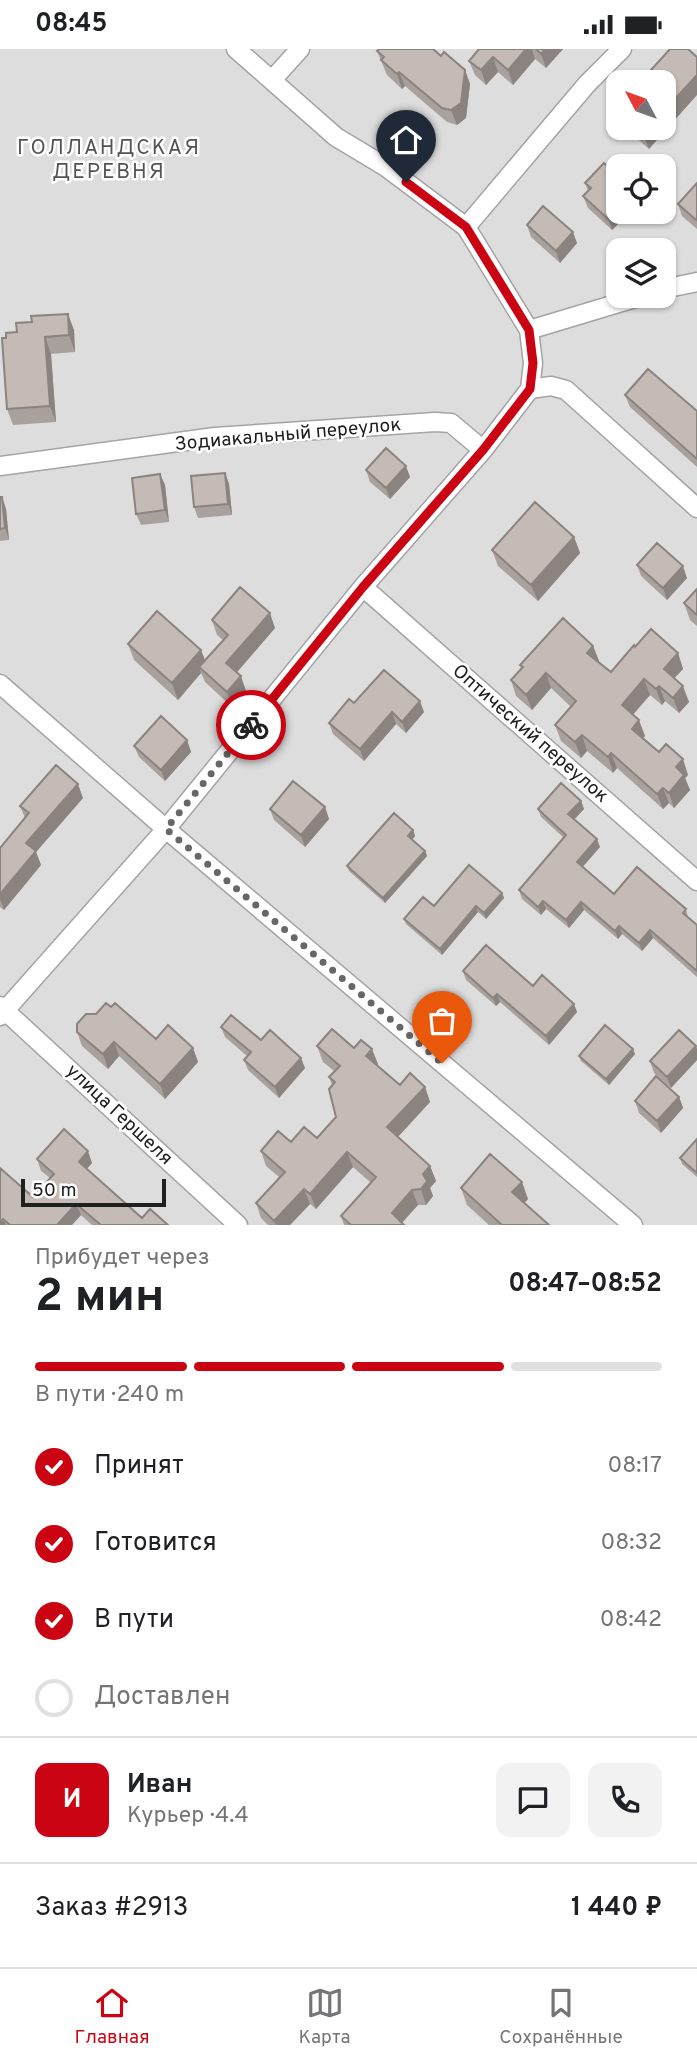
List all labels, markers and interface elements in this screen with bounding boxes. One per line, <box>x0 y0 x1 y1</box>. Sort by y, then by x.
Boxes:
text: 08:45 <box>35 8 107 41</box>
north arrow <box>606 70 676 140</box>
map controls <box>606 70 676 308</box>
pin <box>376 110 436 182</box>
icon: home <box>387 121 425 159</box>
district label: ГОЛЛАНДСКАЯ ДЕРЕВНЯ <box>17 135 201 186</box>
button: locate <box>606 154 676 224</box>
button: layers <box>606 238 676 308</box>
street label: Зодиакальный переулок <box>174 413 402 457</box>
street label: Оптический переулок <box>447 659 613 809</box>
courier <box>216 690 286 760</box>
icon: bike <box>232 706 270 744</box>
pin <box>412 991 472 1063</box>
icon: bag <box>423 1002 461 1040</box>
street label: улица Гершеля <box>61 1059 177 1171</box>
scale bar <box>21 1176 166 1208</box>
text: 50 m <box>32 1179 77 1203</box>
text: Прибудет через <box>35 1244 210 1273</box>
text: 08:47–08:52 <box>508 1268 662 1301</box>
text: 2 мин <box>35 1269 164 1328</box>
text: В пути · 240 m <box>35 1381 184 1410</box>
icon: check <box>35 1448 73 1486</box>
text: Принят <box>94 1450 184 1483</box>
text: 08:17 <box>608 1452 662 1481</box>
icon: check <box>35 1525 73 1563</box>
text: Готовится <box>94 1527 217 1560</box>
text: 08:32 <box>601 1529 662 1558</box>
icon: check <box>35 1602 73 1640</box>
text: В пути <box>94 1604 174 1637</box>
text: 08:42 <box>600 1606 662 1635</box>
text: Доставлен <box>94 1681 230 1714</box>
button: chat <box>496 1763 570 1837</box>
button: phone <box>588 1763 662 1837</box>
text: Иван <box>127 1769 192 1802</box>
text: И <box>63 1784 81 1817</box>
text: Курьер · 4.4 <box>127 1802 249 1831</box>
text: Заказ #2913 <box>35 1892 188 1925</box>
text: 1 440 ₽ <box>571 1892 662 1925</box>
tab: Главная <box>74 1984 150 2050</box>
tab: Карта <box>299 1984 351 2050</box>
tab: Сохранённые <box>499 1984 623 2050</box>

